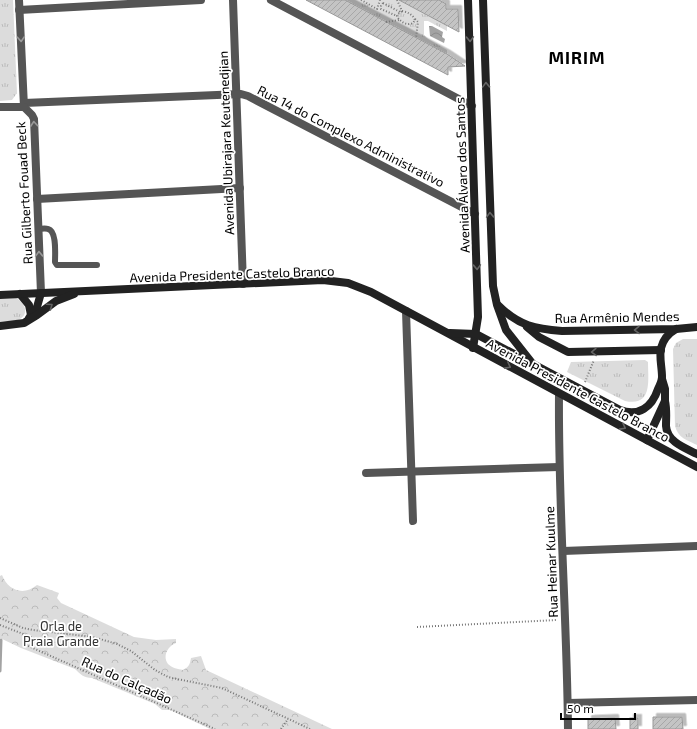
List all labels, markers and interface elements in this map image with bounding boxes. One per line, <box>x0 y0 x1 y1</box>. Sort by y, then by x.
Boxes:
one-way arrow <box>16 36 25 42</box>
one-way arrow <box>465 36 474 42</box>
district label: MIRIM <box>548 47 606 67</box>
street label: Avenida Ubirajara Keutenedjian <box>215 51 237 235</box>
street label: Rua 14 do Complexo Administrativo <box>255 82 447 190</box>
one-way arrow <box>482 82 490 88</box>
street label: Avenida Álvaro dos Santos <box>450 97 473 253</box>
street label: Rua Gilberto Fouad Beck <box>12 121 36 265</box>
one-way arrow <box>29 121 38 127</box>
one-way arrow <box>486 212 494 218</box>
one-way arrow <box>35 251 44 257</box>
street label: Avenida Presidente Castelo Branco <box>129 262 335 286</box>
one-way arrow <box>473 264 481 270</box>
one-way arrow <box>46 303 53 311</box>
street label: Rua Armênio Mendes <box>554 308 680 326</box>
one-way arrow <box>634 326 640 334</box>
street label: Avenida Presidente Castelo Branco <box>484 335 672 445</box>
one-way arrow <box>591 348 597 356</box>
one-way arrow <box>504 362 511 369</box>
one-way arrow <box>618 423 626 430</box>
street label: Rua Heinar Kuulme <box>541 506 561 618</box>
park label: Orla de Praia Grande <box>23 618 99 649</box>
street label: Rua do Calçadão <box>79 653 175 708</box>
scale bar <box>561 695 635 721</box>
text: 50 m <box>567 701 594 715</box>

